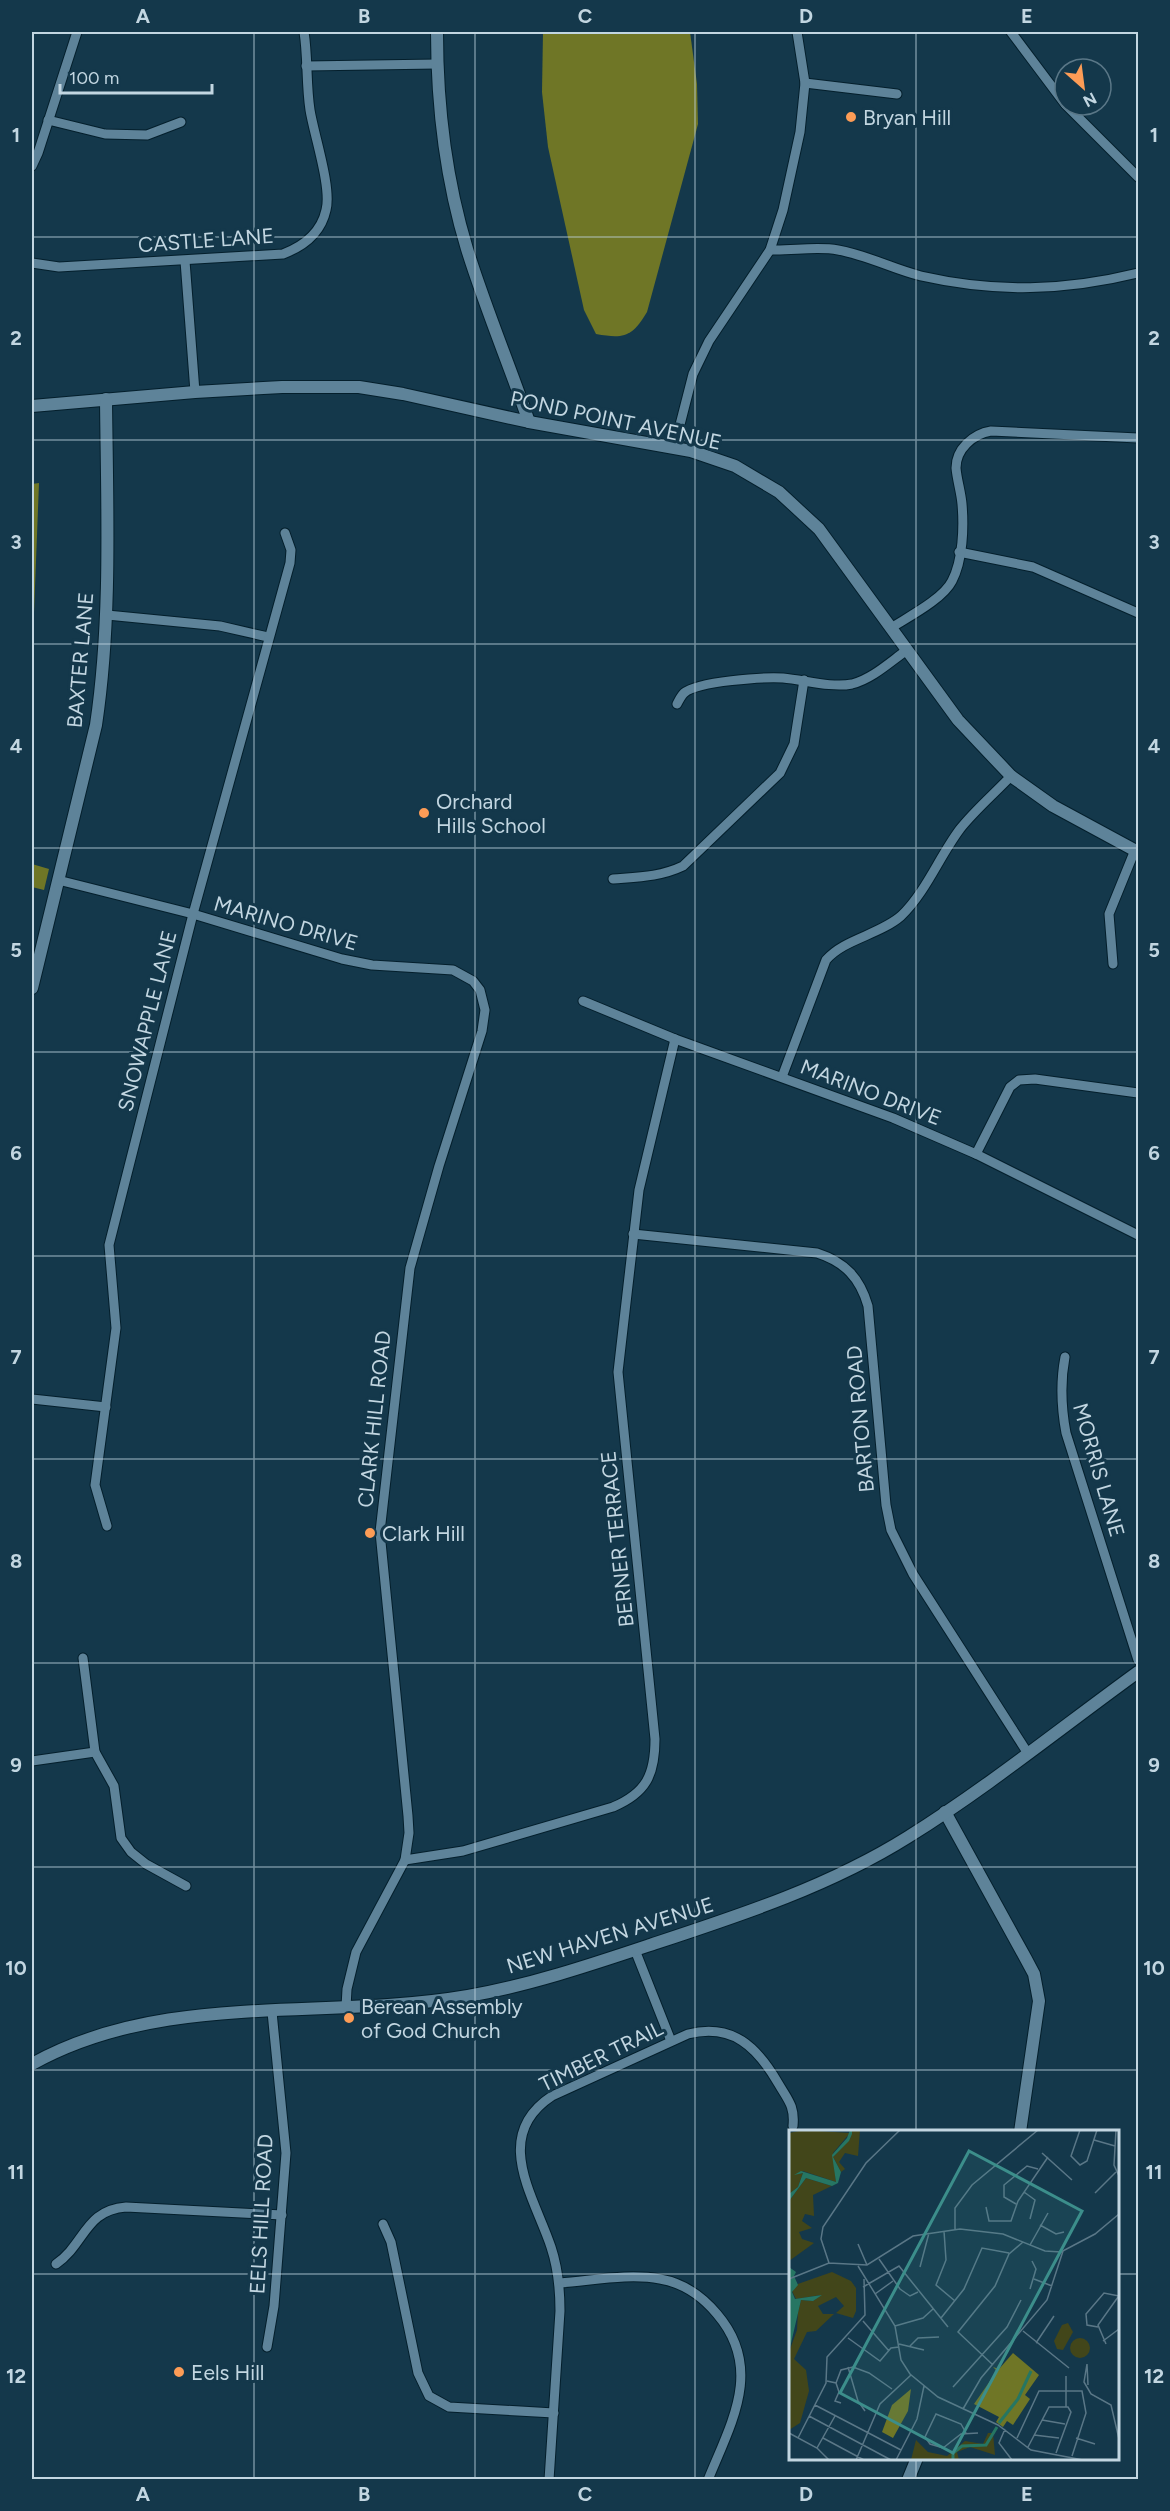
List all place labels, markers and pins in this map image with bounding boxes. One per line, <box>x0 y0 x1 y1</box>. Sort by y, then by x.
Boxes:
place label: Bryan Hill <box>863 105 951 130</box>
marker: Bryan Hill <box>844 110 858 124</box>
place label: Orchard Hills School <box>436 789 546 838</box>
marker: Orchard Hills School <box>417 806 431 820</box>
place label: Clark Hill <box>382 1521 465 1546</box>
marker: Clark Hill <box>363 1526 377 1540</box>
place label: Berean Assembly of God Church <box>361 1994 523 2043</box>
marker: Berean Assembly of God Church <box>342 2011 356 2025</box>
place label: Eels Hill <box>191 2360 264 2385</box>
marker: Eels Hill <box>172 2365 186 2379</box>

